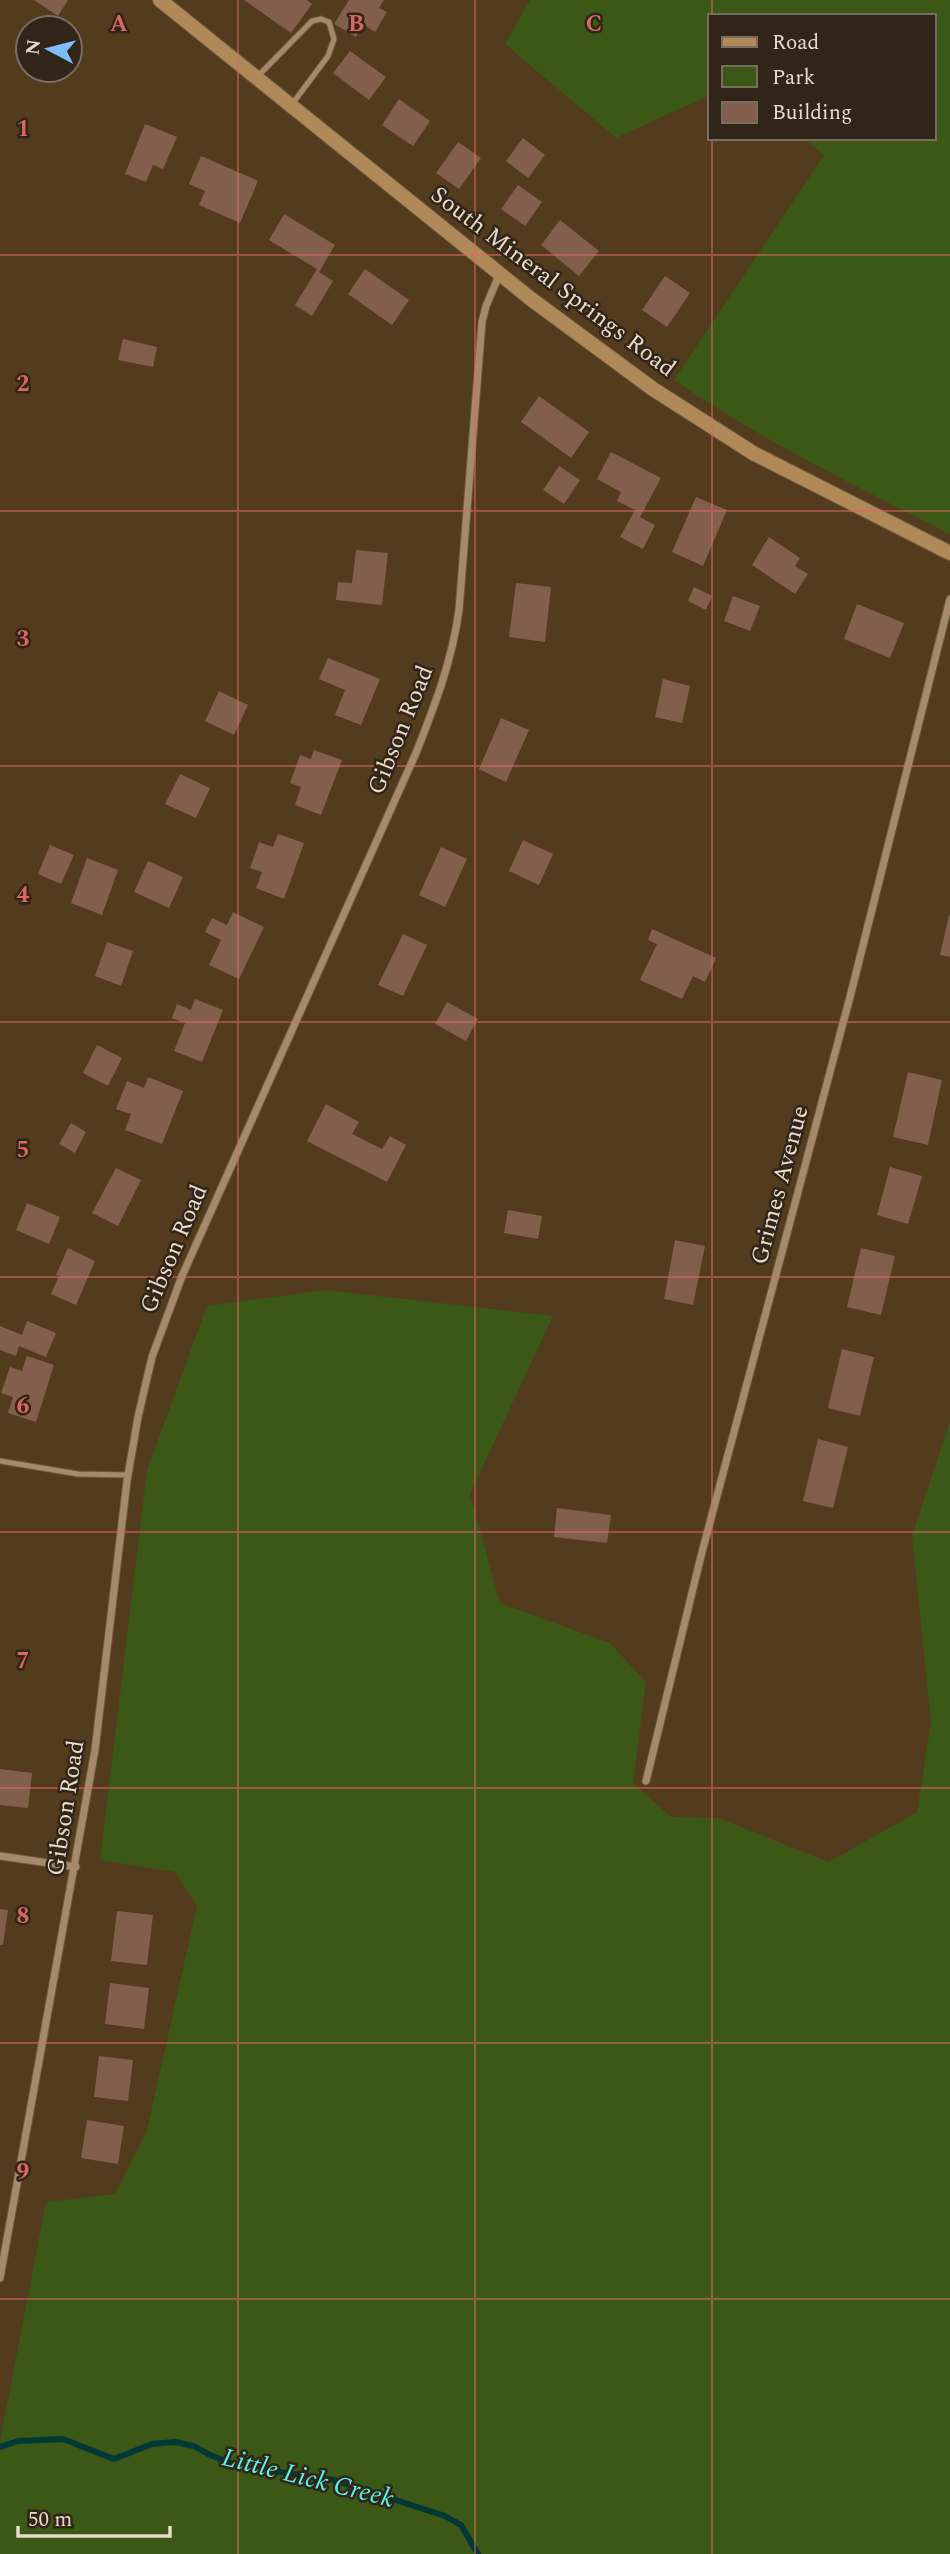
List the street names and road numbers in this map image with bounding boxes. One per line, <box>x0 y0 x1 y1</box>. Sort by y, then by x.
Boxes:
street label: South Mineral Springs Road <box>423 178 683 386</box>
street label: Gibson Road <box>359 660 443 800</box>
street label: Grimes Avenue <box>741 1101 819 1269</box>
street label: Gibson Road <box>131 1179 217 1319</box>
street label: Gibson Road <box>38 1738 94 1878</box>

